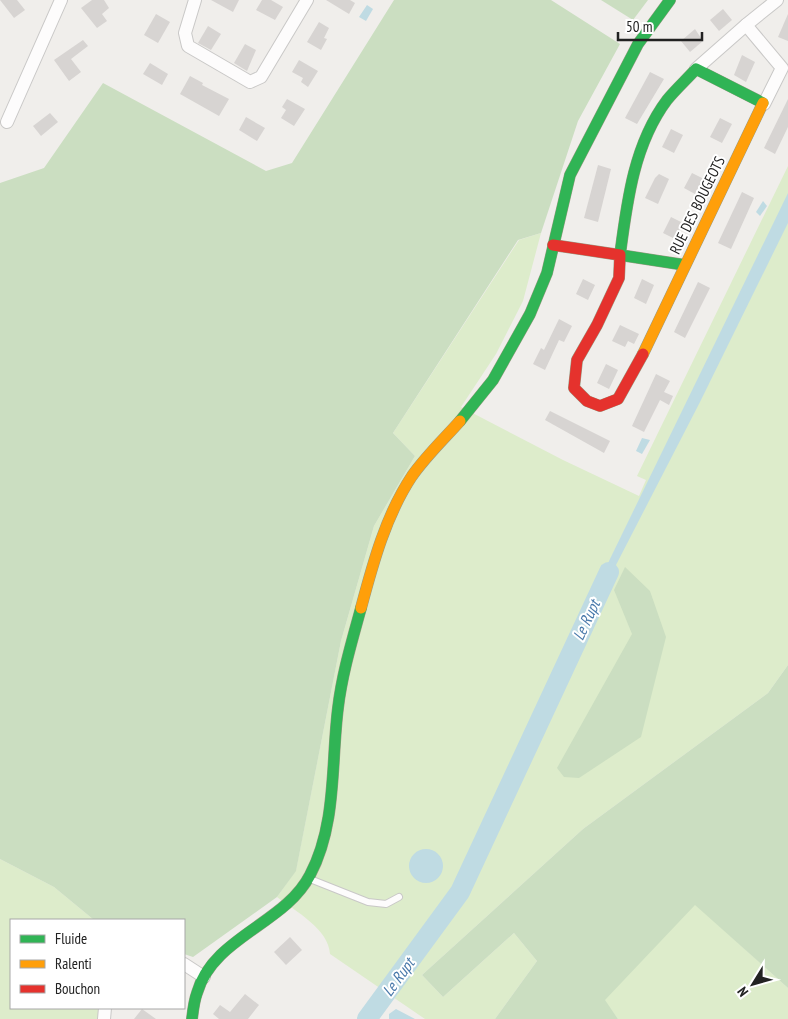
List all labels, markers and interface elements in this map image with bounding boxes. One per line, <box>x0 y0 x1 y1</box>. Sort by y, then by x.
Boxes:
scale bar <box>618 10 702 42</box>
text: 50 m <box>626 17 652 36</box>
street label: RUE DES BOUGEOTS <box>665 153 729 257</box>
water label: Le Rupt <box>568 595 605 643</box>
legend <box>10 919 185 1009</box>
text: Fluide <box>55 929 87 948</box>
water label: Le Rupt <box>378 953 419 1000</box>
text: Ralenti <box>55 954 92 973</box>
north arrow <box>728 959 778 1009</box>
text: Bouchon <box>55 979 100 998</box>
text: N <box>733 983 752 1000</box>

